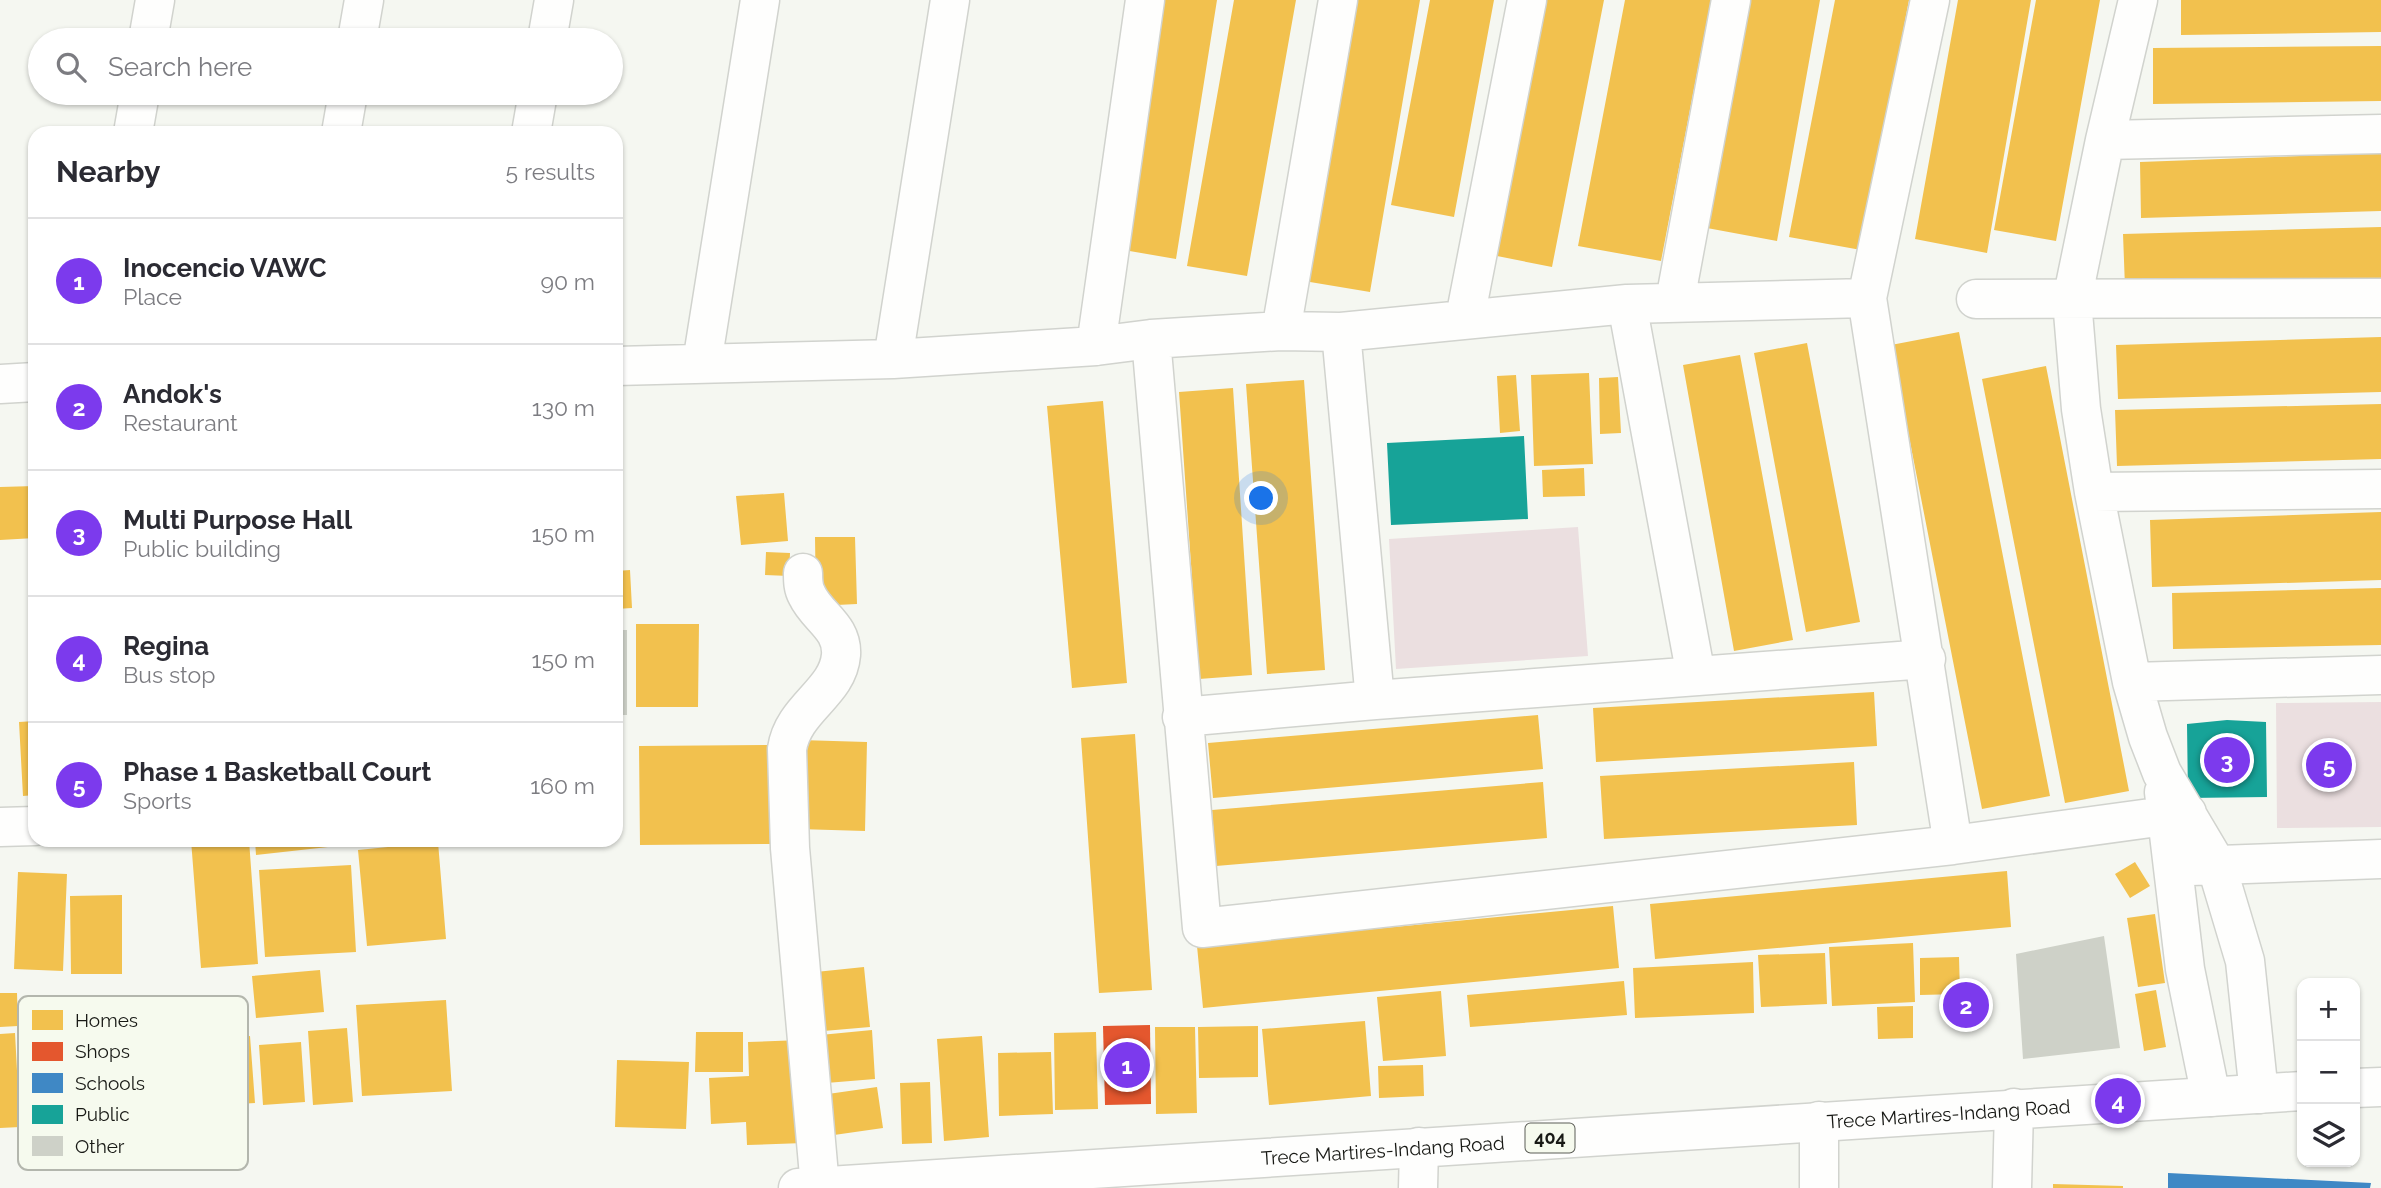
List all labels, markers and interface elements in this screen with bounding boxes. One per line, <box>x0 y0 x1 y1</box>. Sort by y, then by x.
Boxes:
search box <box>28 28 623 105</box>
icon: search <box>52 48 90 86</box>
text: Search here <box>108 52 252 82</box>
text: Nearby <box>56 154 160 189</box>
text: 5 results <box>506 158 595 185</box>
text: Inocencio VAWC <box>123 253 327 283</box>
text: 1 <box>73 268 85 295</box>
text: 90 m <box>540 268 595 295</box>
text: Place <box>123 283 182 310</box>
text: Andok's <box>123 379 222 409</box>
text: 2 <box>73 394 85 421</box>
text: 130 m <box>532 394 595 421</box>
text: Restaurant <box>123 409 238 436</box>
your location <box>1244 481 1278 515</box>
text: Multi Purpose Hall <box>123 505 352 535</box>
text: 3 <box>73 520 85 547</box>
text: 150 m <box>532 520 595 547</box>
text: Public building <box>123 535 281 562</box>
text: Regina <box>123 631 209 661</box>
text: 4 <box>72 646 86 673</box>
text: 150 m <box>532 646 595 673</box>
text: Bus stop <box>123 661 215 688</box>
pin: 3 <box>2204 734 2250 786</box>
pin: 5 <box>2306 739 2352 791</box>
text: Phase 1 Basketball Court <box>123 757 431 787</box>
text: 5 <box>73 772 85 799</box>
text: 160 m <box>530 772 595 799</box>
text: Sports <box>123 787 192 814</box>
map controls <box>2297 978 2360 1167</box>
button: + <box>2297 978 2360 1041</box>
pin: 2 <box>1943 979 1989 1031</box>
legend <box>18 996 248 1170</box>
text: Homes <box>75 1009 138 1031</box>
pin: 1 <box>1104 1039 1150 1091</box>
text: Shops <box>75 1040 130 1062</box>
button: − <box>2297 1041 2360 1104</box>
text: Schools <box>75 1072 145 1094</box>
pin: 4 <box>2095 1075 2141 1127</box>
street label: Trece Martires-Indang Road <box>1826 1095 2071 1133</box>
text: Public <box>75 1103 130 1125</box>
button: layers <box>2297 1104 2360 1167</box>
road number: 404 <box>1526 1124 1574 1153</box>
street label: Trece Martires-Indang Road <box>1260 1131 1505 1169</box>
text: Other <box>75 1135 125 1157</box>

